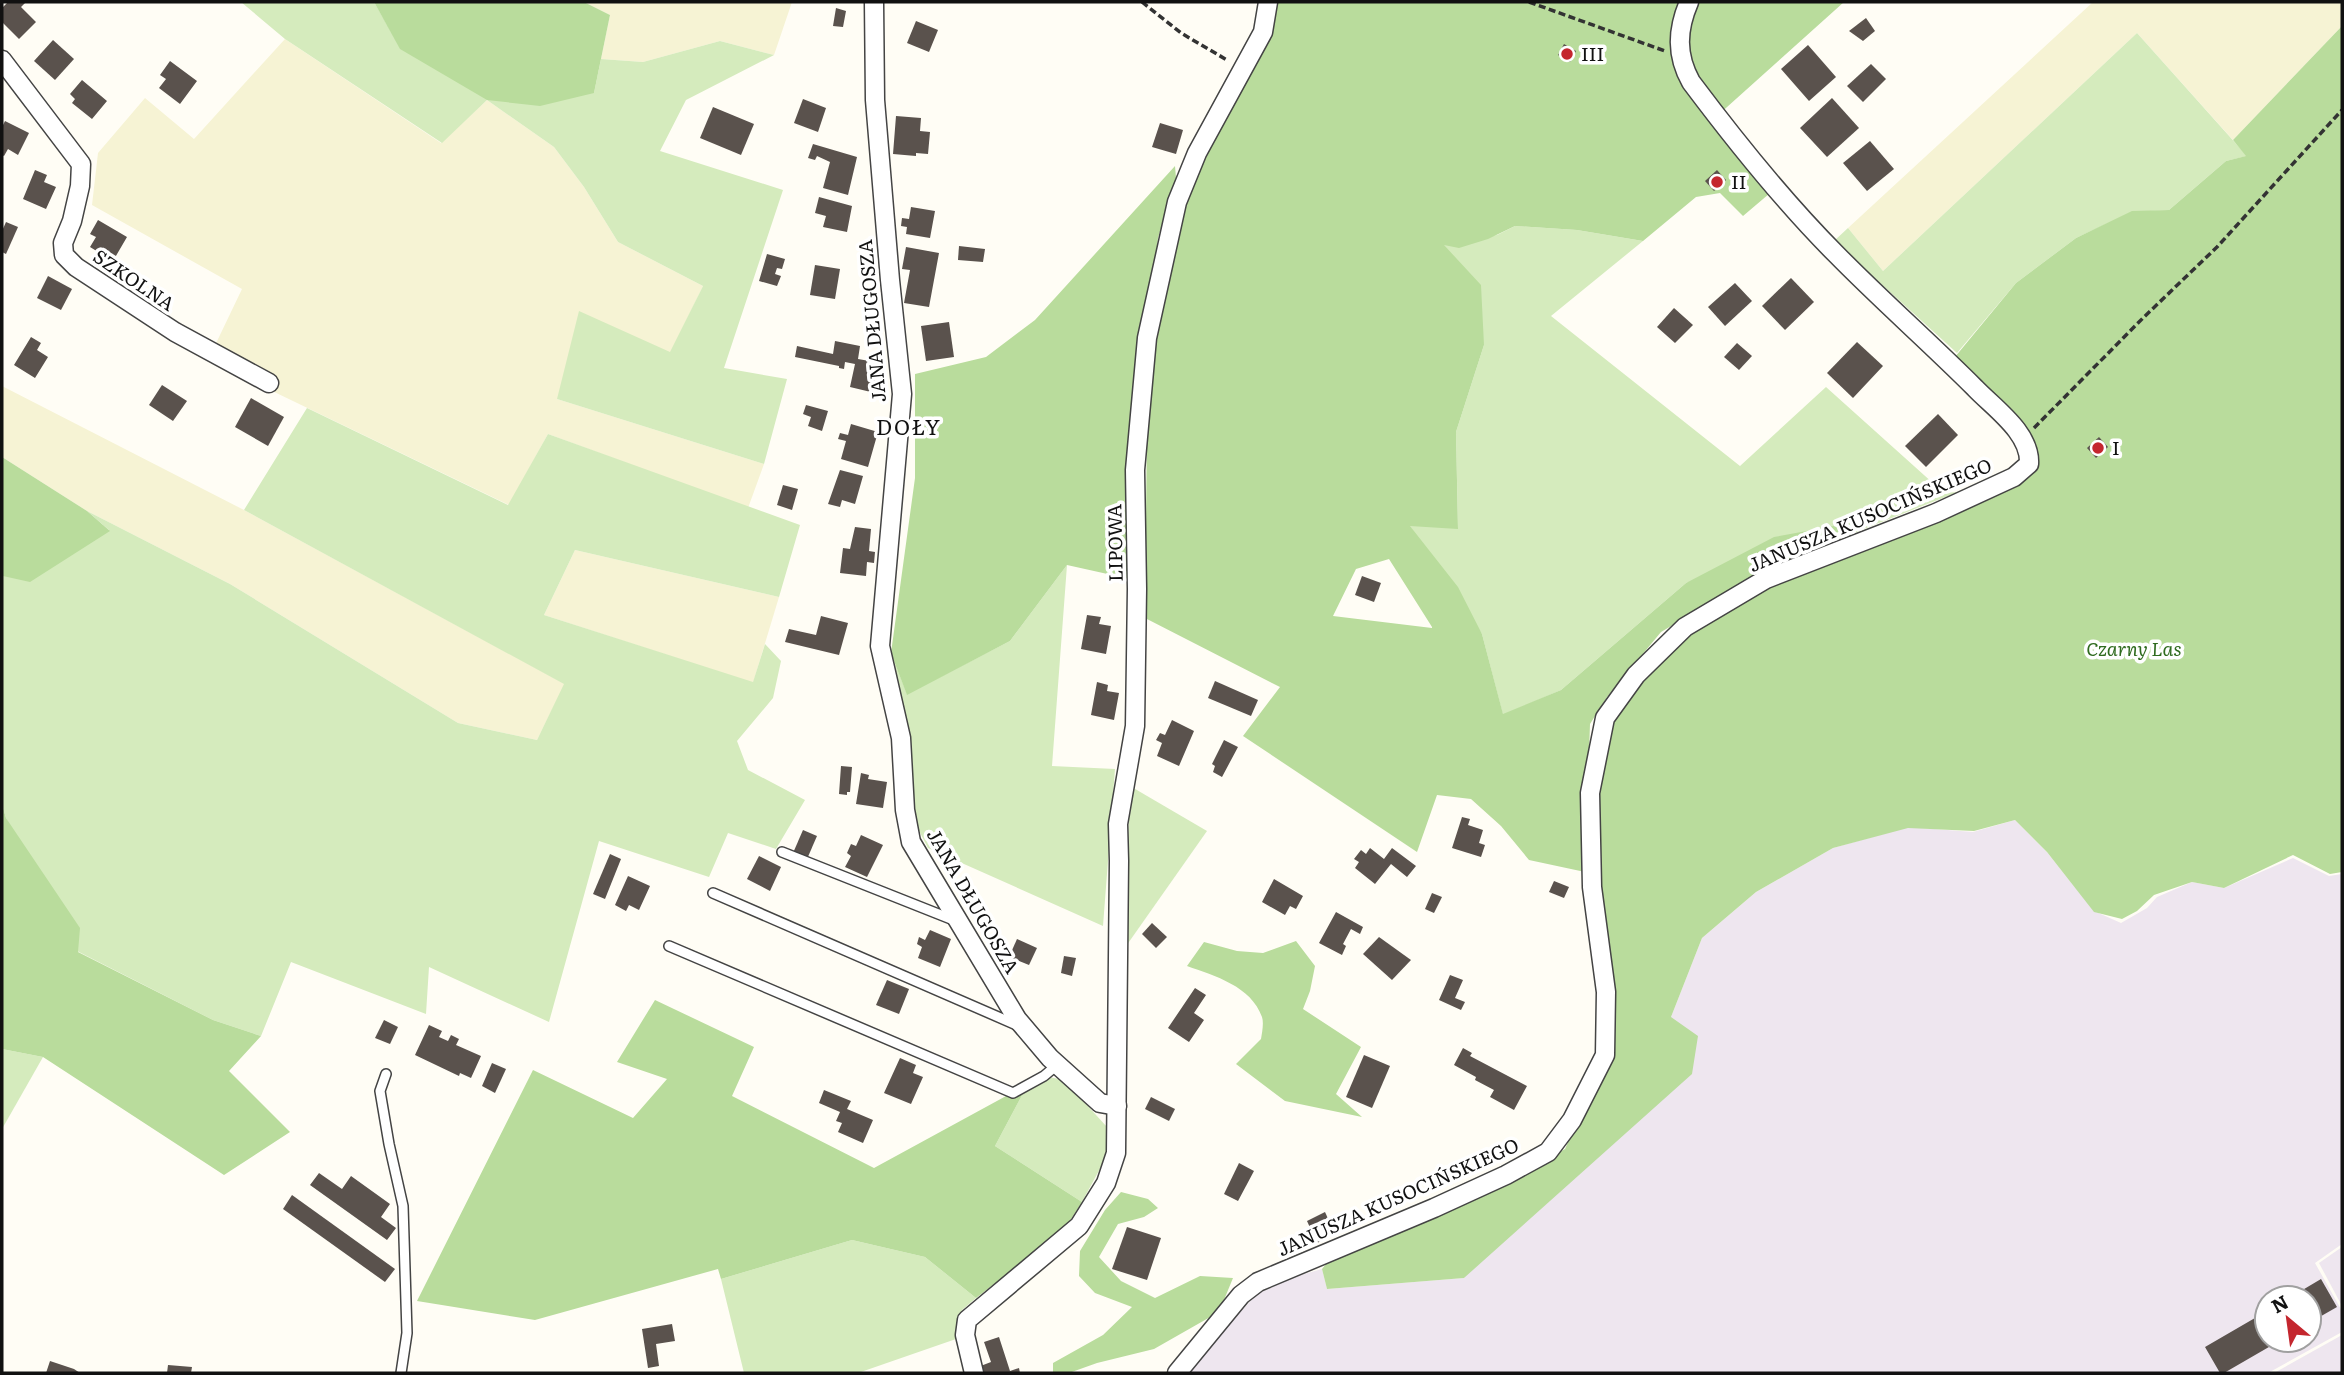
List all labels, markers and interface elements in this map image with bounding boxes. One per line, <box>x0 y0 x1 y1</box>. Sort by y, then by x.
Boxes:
place label: III <box>1581 39 1604 67</box>
marker: III <box>1559 46 1575 62</box>
place label: II <box>1731 167 1747 195</box>
marker: II <box>1709 174 1725 190</box>
street label: JANA DŁUGOSZA <box>850 238 892 404</box>
street label: SZKOLNA <box>88 242 181 317</box>
district label: DOŁY <box>876 410 942 441</box>
place label: I <box>2112 433 2120 461</box>
marker: I <box>2090 440 2106 456</box>
street label: JANUSZA KUSOCIŃSKIEGO <box>1744 450 1996 578</box>
street label: LIPOWA <box>1099 504 1129 582</box>
park label: Czarny Las <box>2086 634 2182 662</box>
street label: JANA DŁUGOSZA <box>921 823 1027 978</box>
street label: JANUSZA KUSOCIŃSKIEGO <box>1272 1130 1523 1262</box>
north arrow <box>2253 1284 2323 1354</box>
text: N <box>2266 1287 2293 1319</box>

